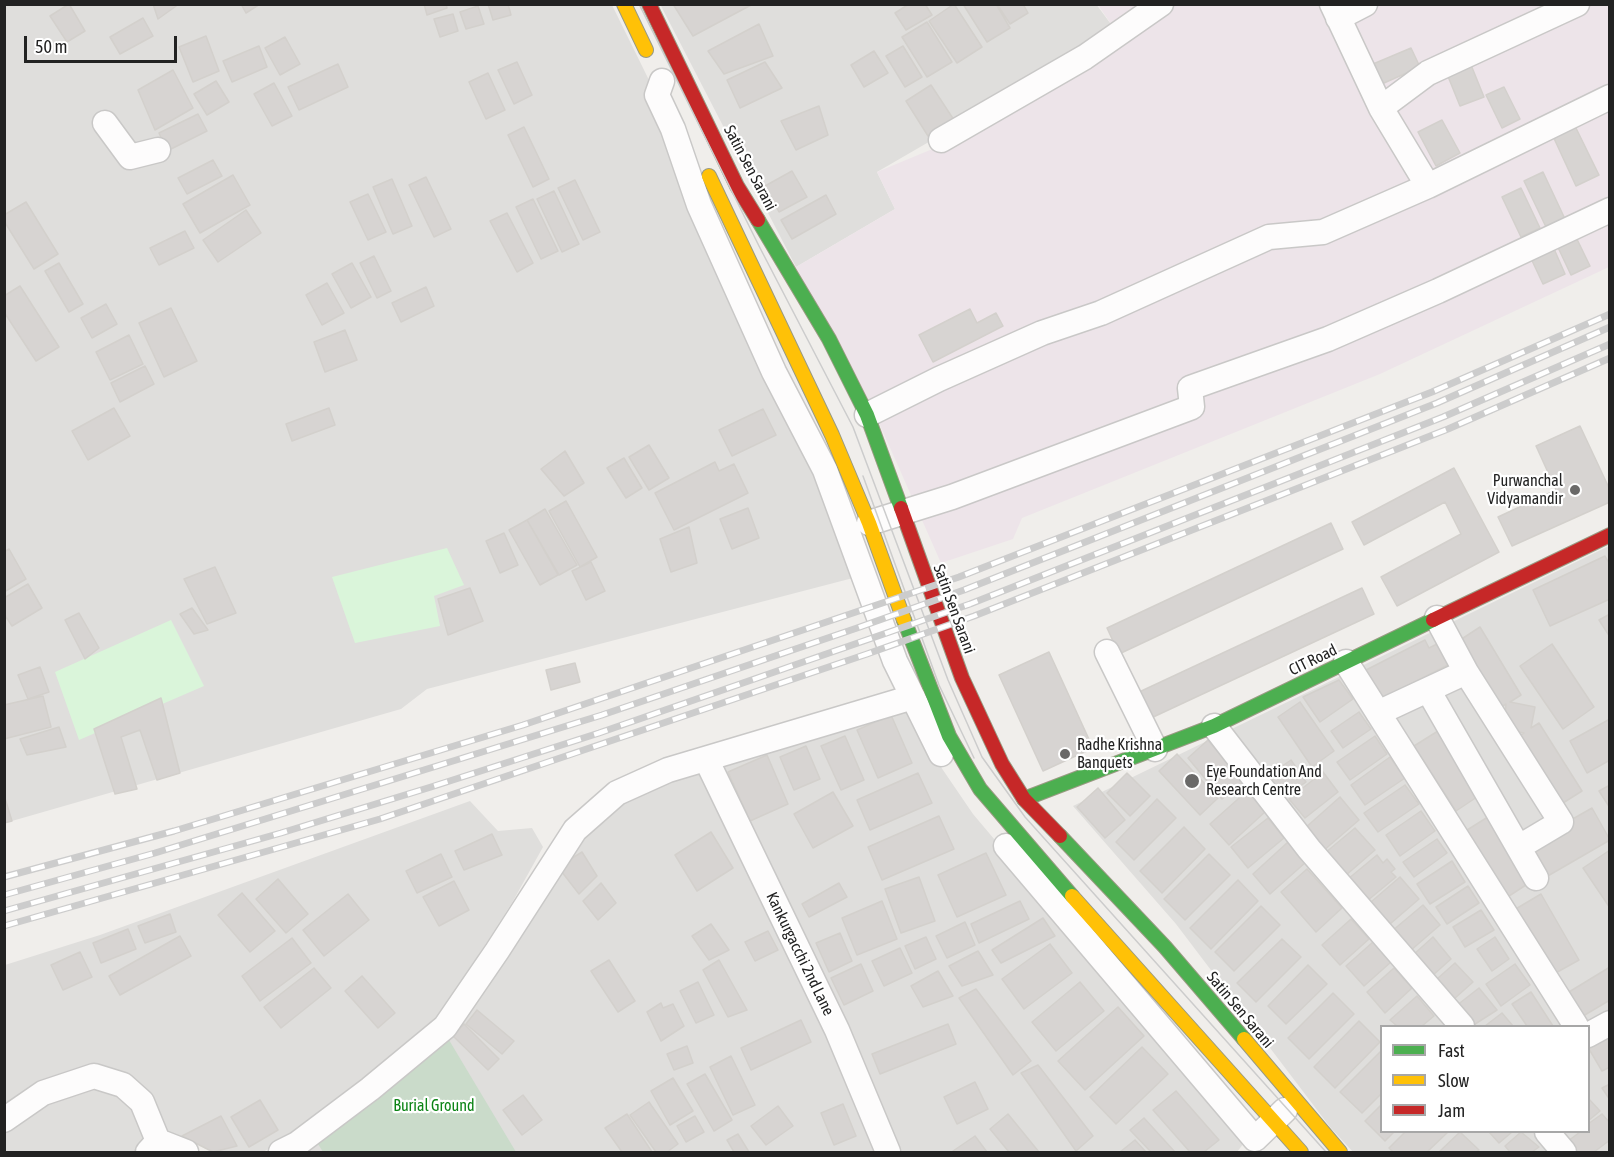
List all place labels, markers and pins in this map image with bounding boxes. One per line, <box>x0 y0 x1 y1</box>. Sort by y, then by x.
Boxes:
place label: Purwanchal Vidyamandir <box>1487 471 1563 509</box>
marker: Purwanchal Vidyamandir <box>1568 483 1582 497</box>
place label: Radhe Krishna Banquets <box>1077 735 1162 773</box>
marker: Radhe Krishna Banquets <box>1058 747 1072 761</box>
place label: Eye Foundation And Research Centre <box>1206 762 1322 800</box>
marker: Eye Foundation And Research Centre <box>1183 772 1201 790</box>

